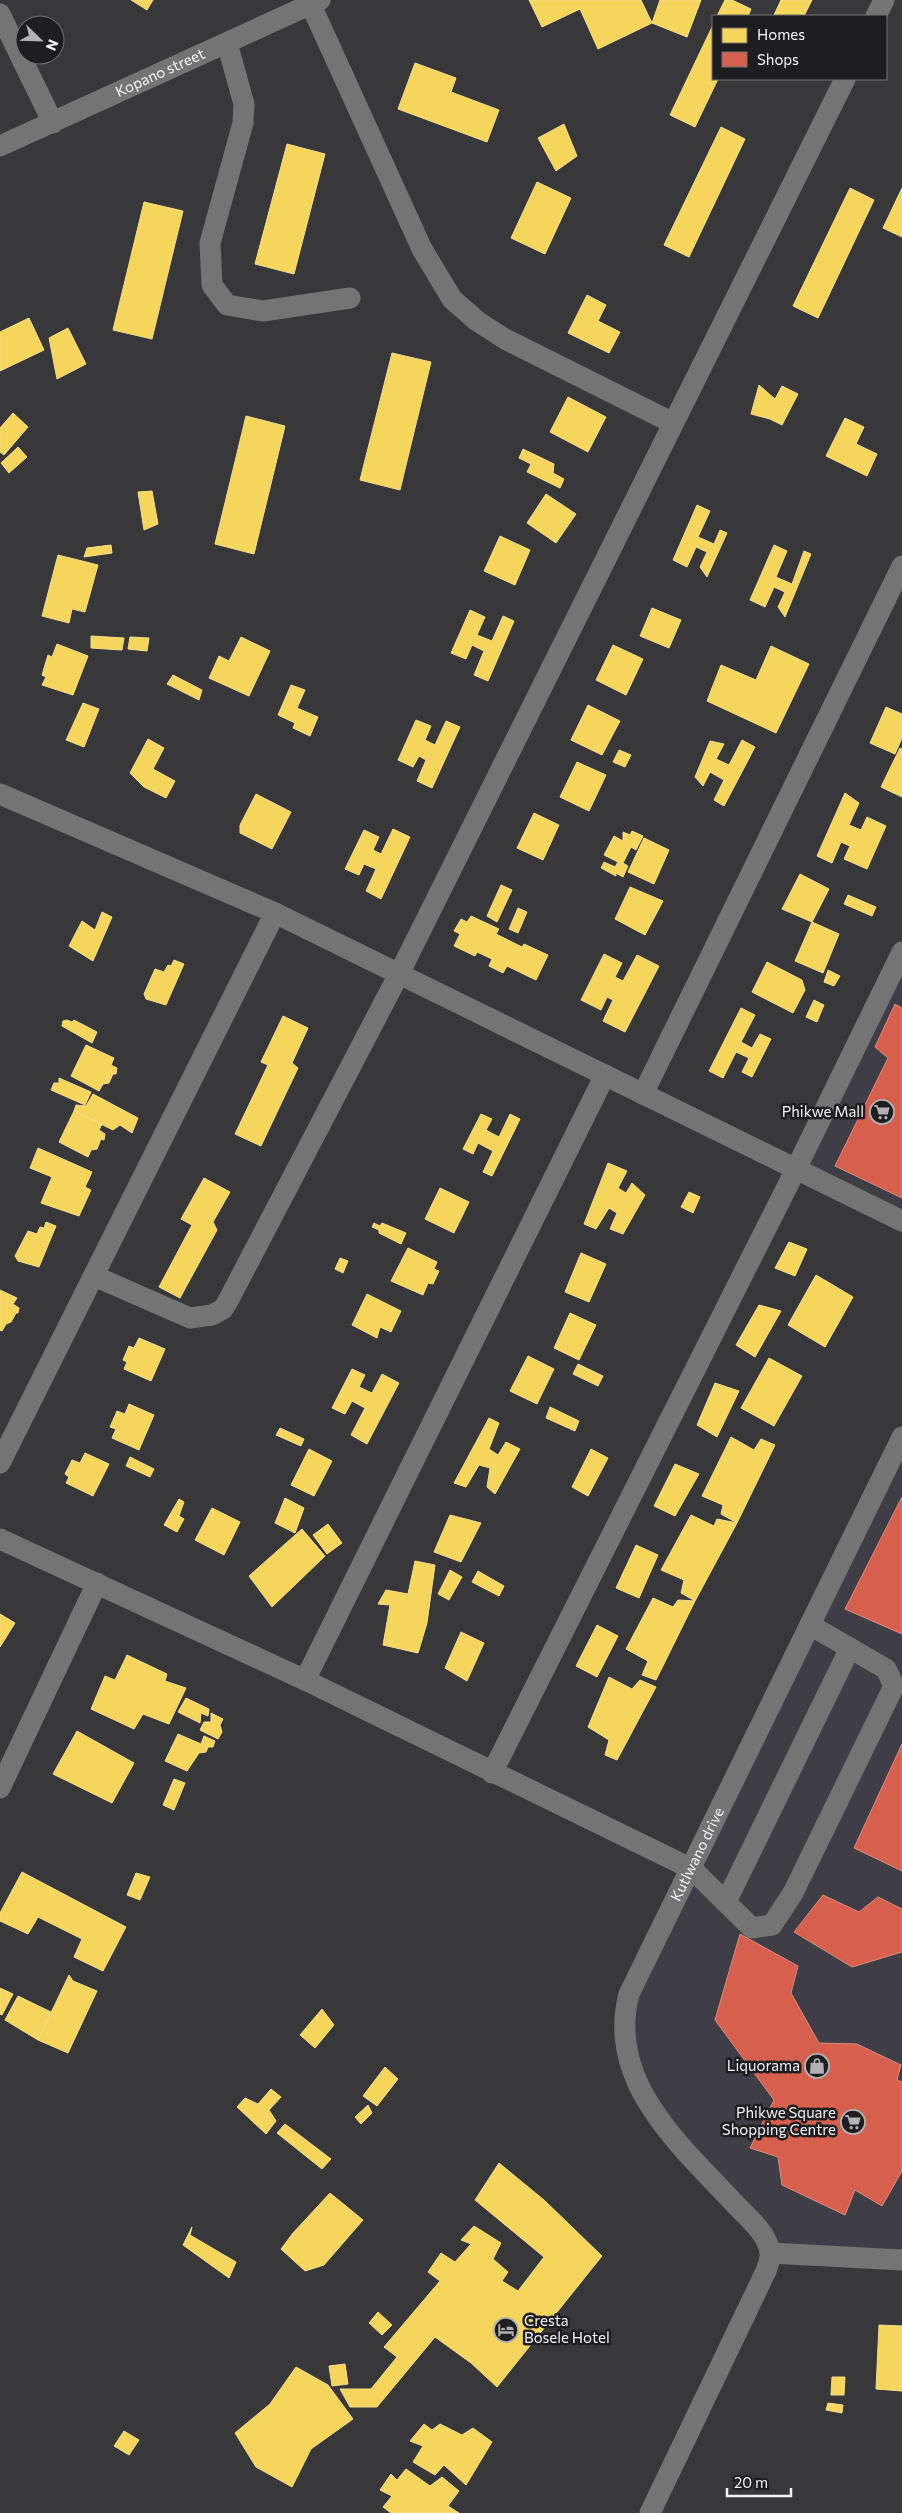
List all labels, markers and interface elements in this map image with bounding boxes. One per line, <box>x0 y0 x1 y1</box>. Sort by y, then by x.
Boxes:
north arrow <box>15 15 65 65</box>
legend <box>712 15 887 80</box>
text: Homes <box>757 25 805 43</box>
text: N <box>43 37 62 53</box>
street label: Kopano street <box>112 44 207 100</box>
text: Shops <box>757 50 799 68</box>
supermarket icon: Phikwe Mall <box>869 1099 895 1125</box>
place label: Phikwe Mall <box>782 1102 864 1120</box>
street label: Kutlwano drive <box>666 1804 727 1904</box>
shop icon: Liquorama <box>804 2053 830 2079</box>
place label: Liquorama <box>727 2056 800 2074</box>
place label: Phikwe Square Shopping Centre <box>722 2103 836 2138</box>
supermarket icon: Phikwe Square Shopping Centre <box>840 2109 866 2135</box>
place label: Cresta Bosele Hotel <box>524 2311 610 2346</box>
hotel icon: Cresta Bosele Hotel <box>493 2317 519 2343</box>
scale bar <box>727 2466 791 2498</box>
text: 20 m <box>734 2473 768 2491</box>

